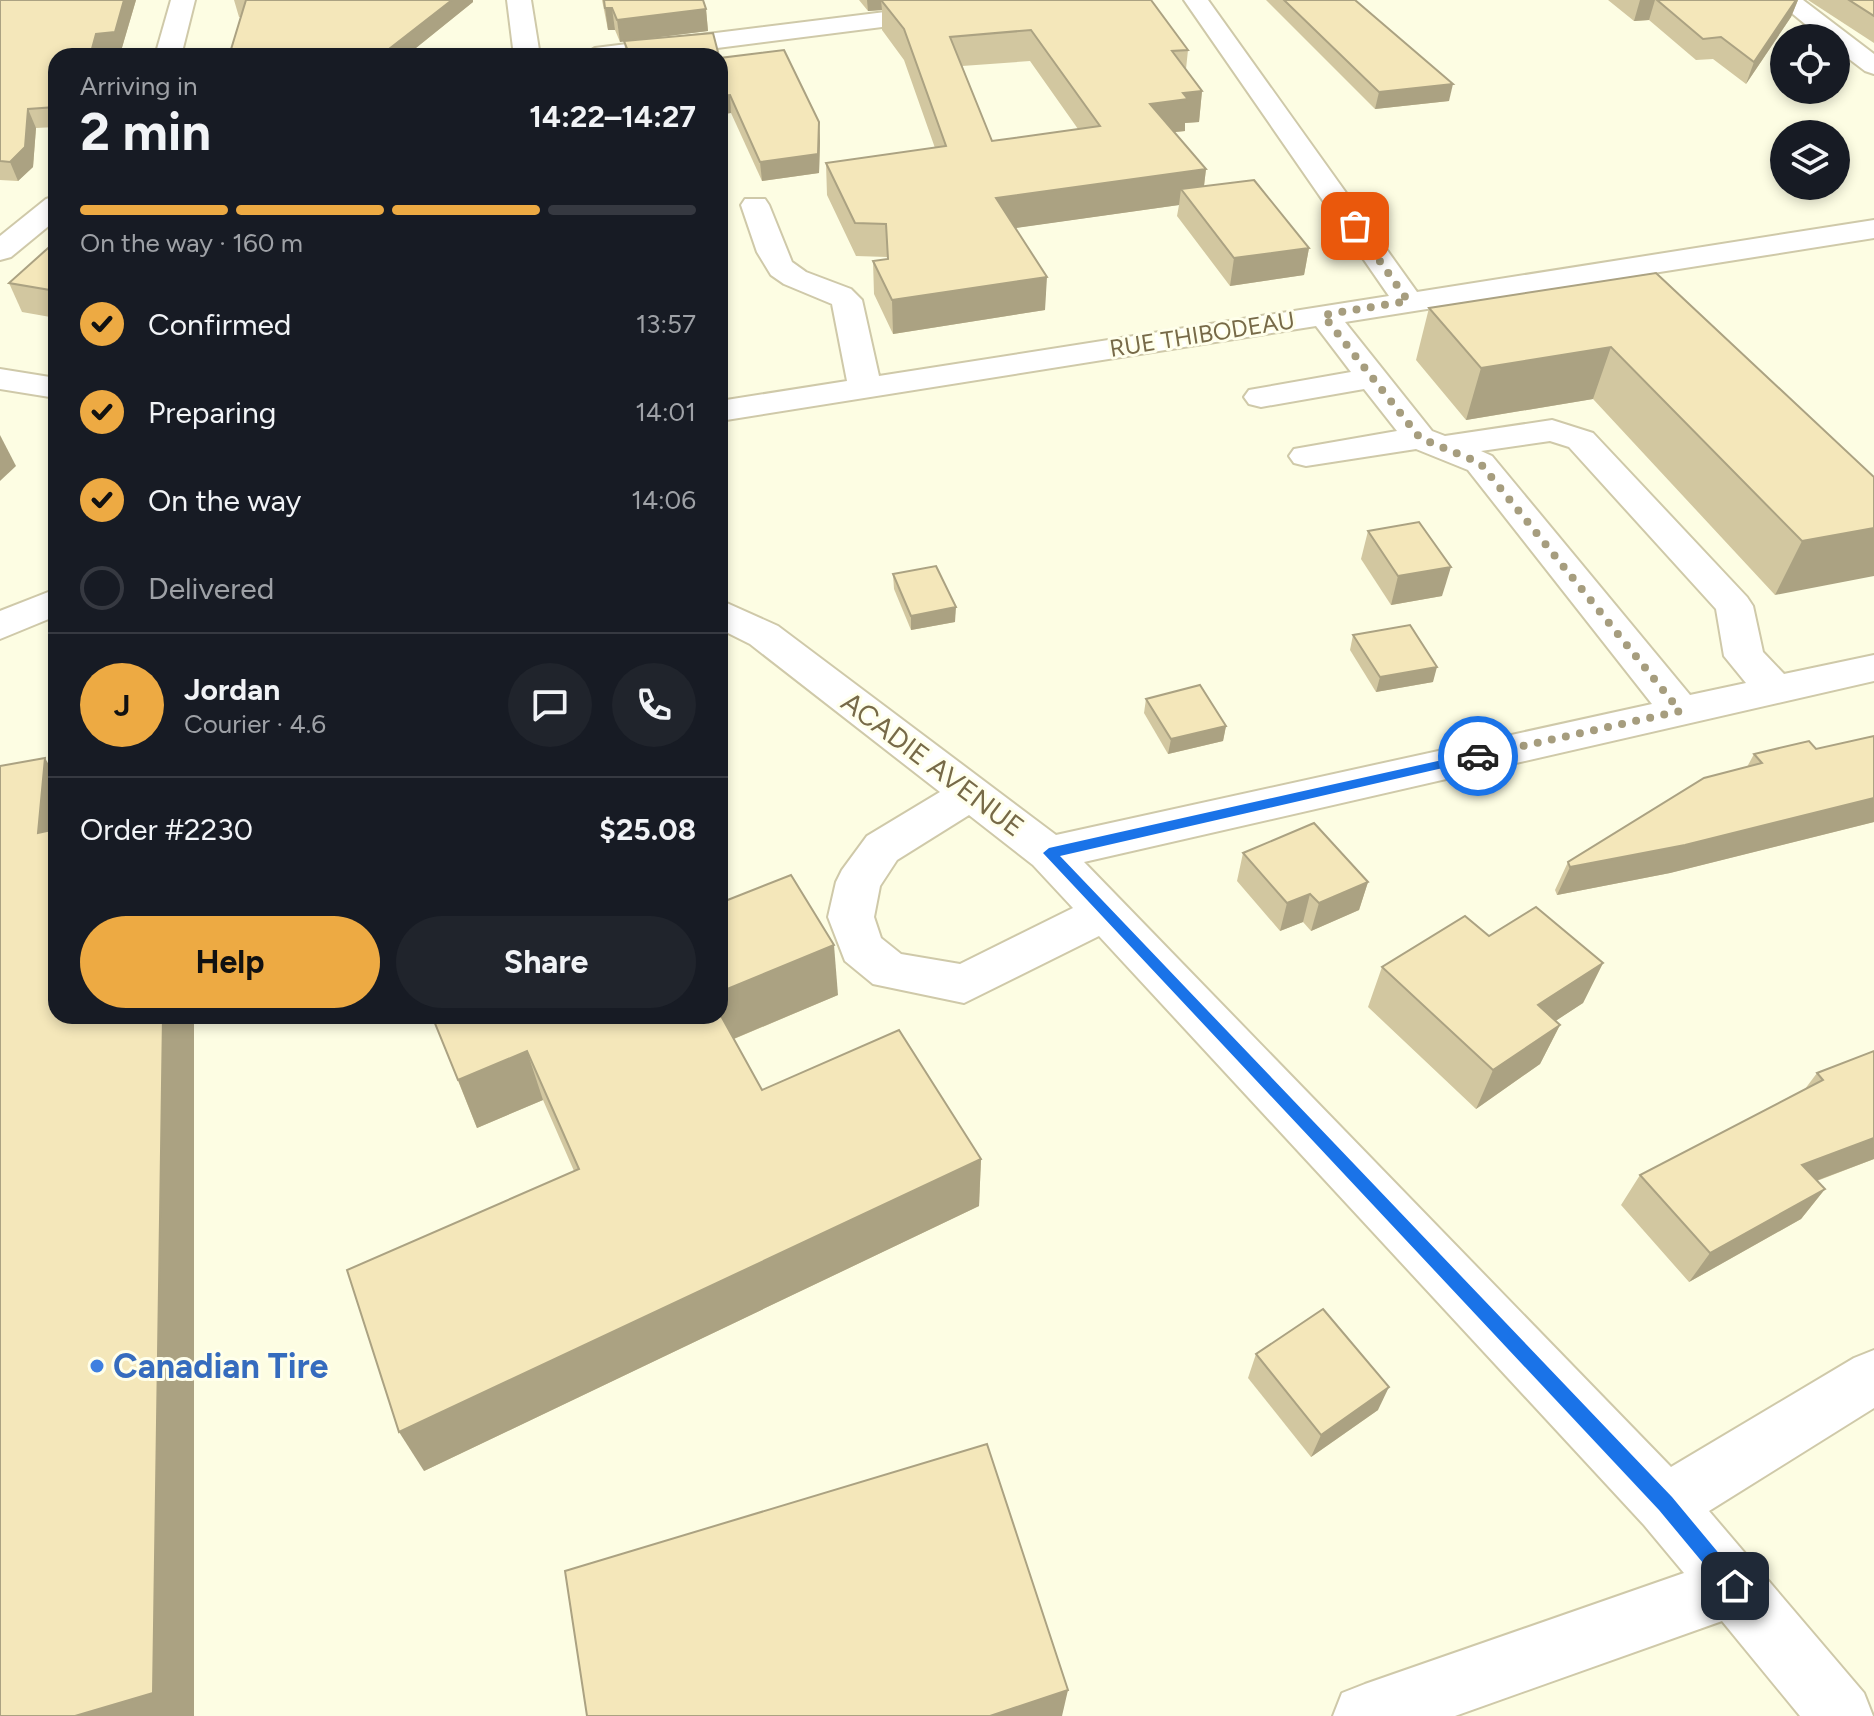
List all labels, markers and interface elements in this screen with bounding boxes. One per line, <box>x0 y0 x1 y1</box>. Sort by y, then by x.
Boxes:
map controls <box>1770 24 1850 200</box>
button: locate <box>1770 24 1850 104</box>
text: Arriving in <box>80 70 198 102</box>
text: 14:22–14:27 <box>529 98 696 135</box>
text: 2 min <box>80 101 211 163</box>
button: layers <box>1770 120 1850 200</box>
pin <box>1321 192 1389 260</box>
icon: bag <box>1333 204 1377 248</box>
text: On the way · 160 m <box>80 227 303 259</box>
icon: check <box>80 302 124 346</box>
street label: RUE THIBODEAU <box>1107 305 1297 363</box>
text: Confirmed <box>148 306 291 343</box>
text: 13:57 <box>636 308 696 340</box>
icon: check <box>80 390 124 434</box>
text: Preparing <box>148 394 276 431</box>
text: 14:01 <box>635 396 696 428</box>
icon: check <box>80 478 124 522</box>
text: On the way <box>148 482 301 519</box>
text: 14:06 <box>631 484 696 516</box>
text: Delivered <box>148 570 274 607</box>
button: chat <box>508 663 592 747</box>
button: phone <box>612 663 696 747</box>
text: Jordan <box>184 671 280 708</box>
street label: ACADIE AVENUE <box>835 684 1031 844</box>
text: J <box>114 687 130 724</box>
text: Courier · 4.6 <box>184 708 326 740</box>
courier <box>1438 716 1518 796</box>
icon: car <box>1456 734 1500 778</box>
text: Order #2230 <box>80 811 253 848</box>
text: $25.08 <box>599 811 696 848</box>
button: Help <box>80 916 380 1008</box>
button: Share <box>396 916 696 1008</box>
place label: Canadian Tire <box>113 1346 329 1387</box>
marker: Canadian Tire <box>88 1357 106 1375</box>
pin <box>1701 1552 1769 1620</box>
icon: home <box>1713 1564 1757 1608</box>

